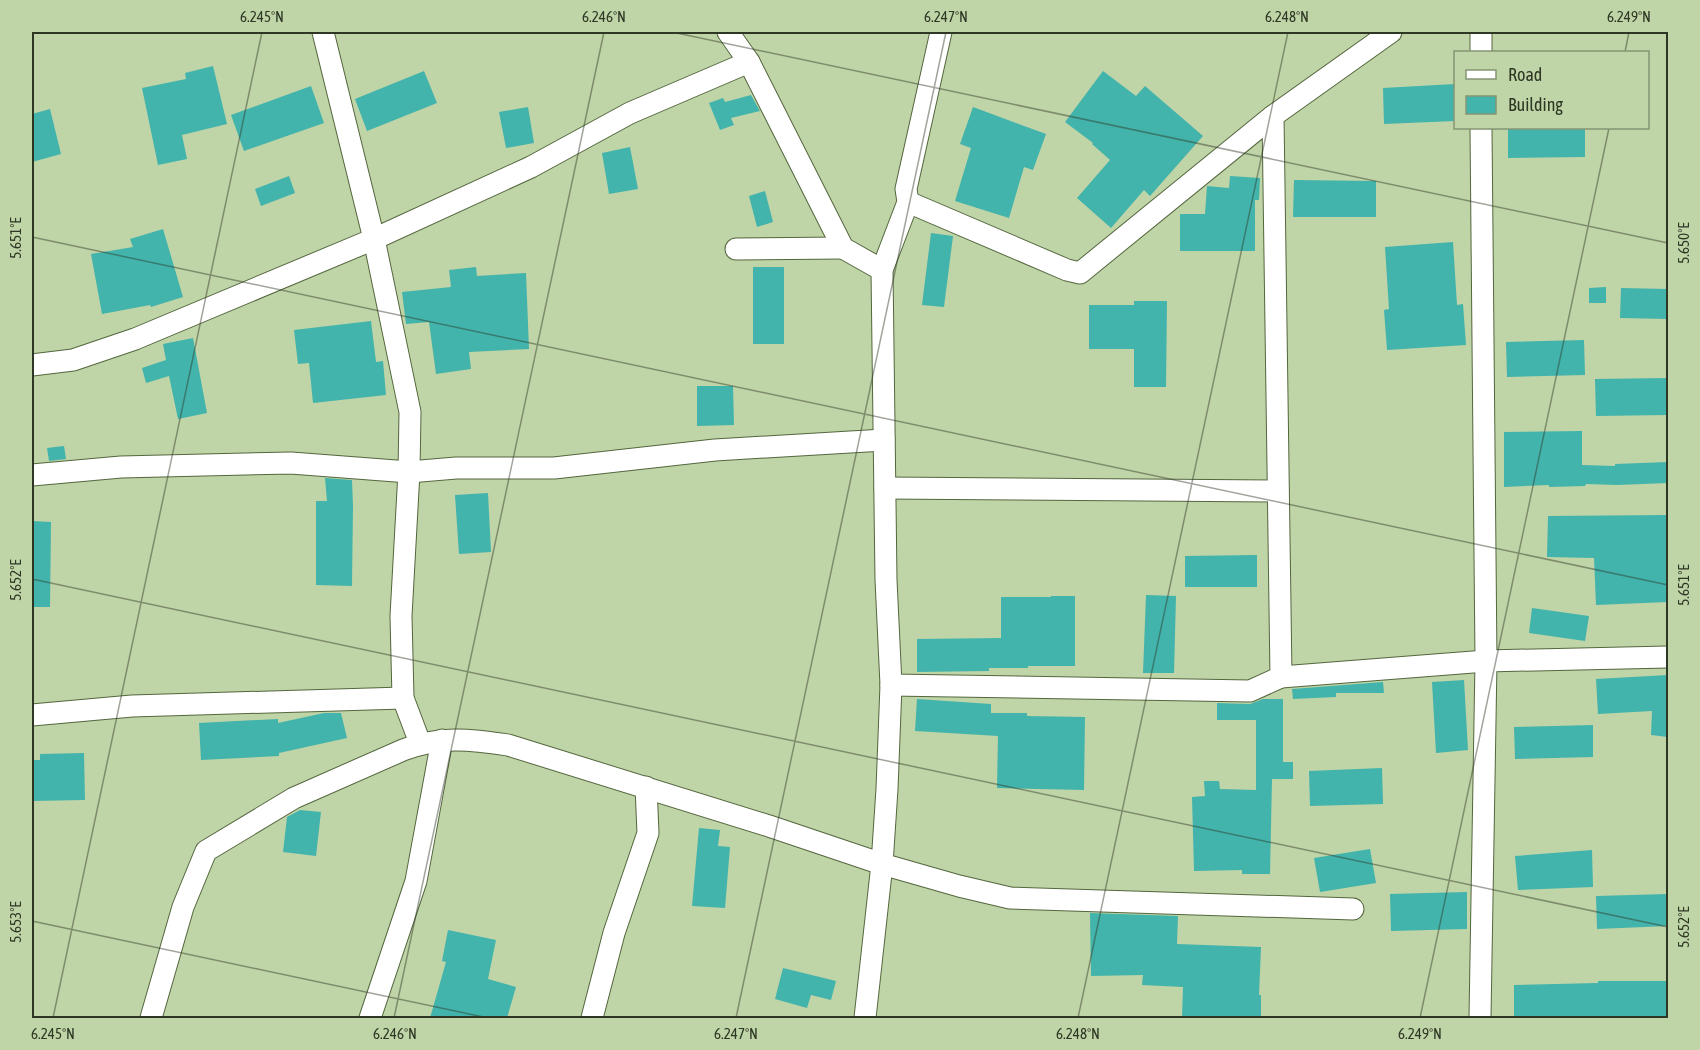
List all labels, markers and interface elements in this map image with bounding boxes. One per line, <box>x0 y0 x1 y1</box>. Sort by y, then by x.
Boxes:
text: 6.245°N <box>240 8 284 25</box>
text: 6.246°N <box>582 8 626 25</box>
text: 6.247°N <box>924 8 968 25</box>
text: 6.248°N <box>1265 8 1309 25</box>
text: 6.249°N <box>1607 8 1651 25</box>
legend <box>1454 51 1649 129</box>
text: Road <box>1508 64 1542 85</box>
text: Building <box>1508 94 1563 115</box>
text: 5.651°E <box>7 217 24 259</box>
text: 5.650°E <box>1675 222 1692 264</box>
text: 5.652°E <box>7 559 24 601</box>
text: 5.651°E <box>1675 564 1692 606</box>
text: 5.653°E <box>7 901 24 943</box>
text: 5.652°E <box>1675 906 1692 948</box>
text: 6.245°N <box>31 1025 75 1042</box>
text: 6.246°N <box>373 1025 417 1042</box>
text: 6.247°N <box>714 1025 758 1042</box>
text: 6.248°N <box>1056 1025 1100 1042</box>
text: 6.249°N <box>1398 1025 1442 1042</box>

